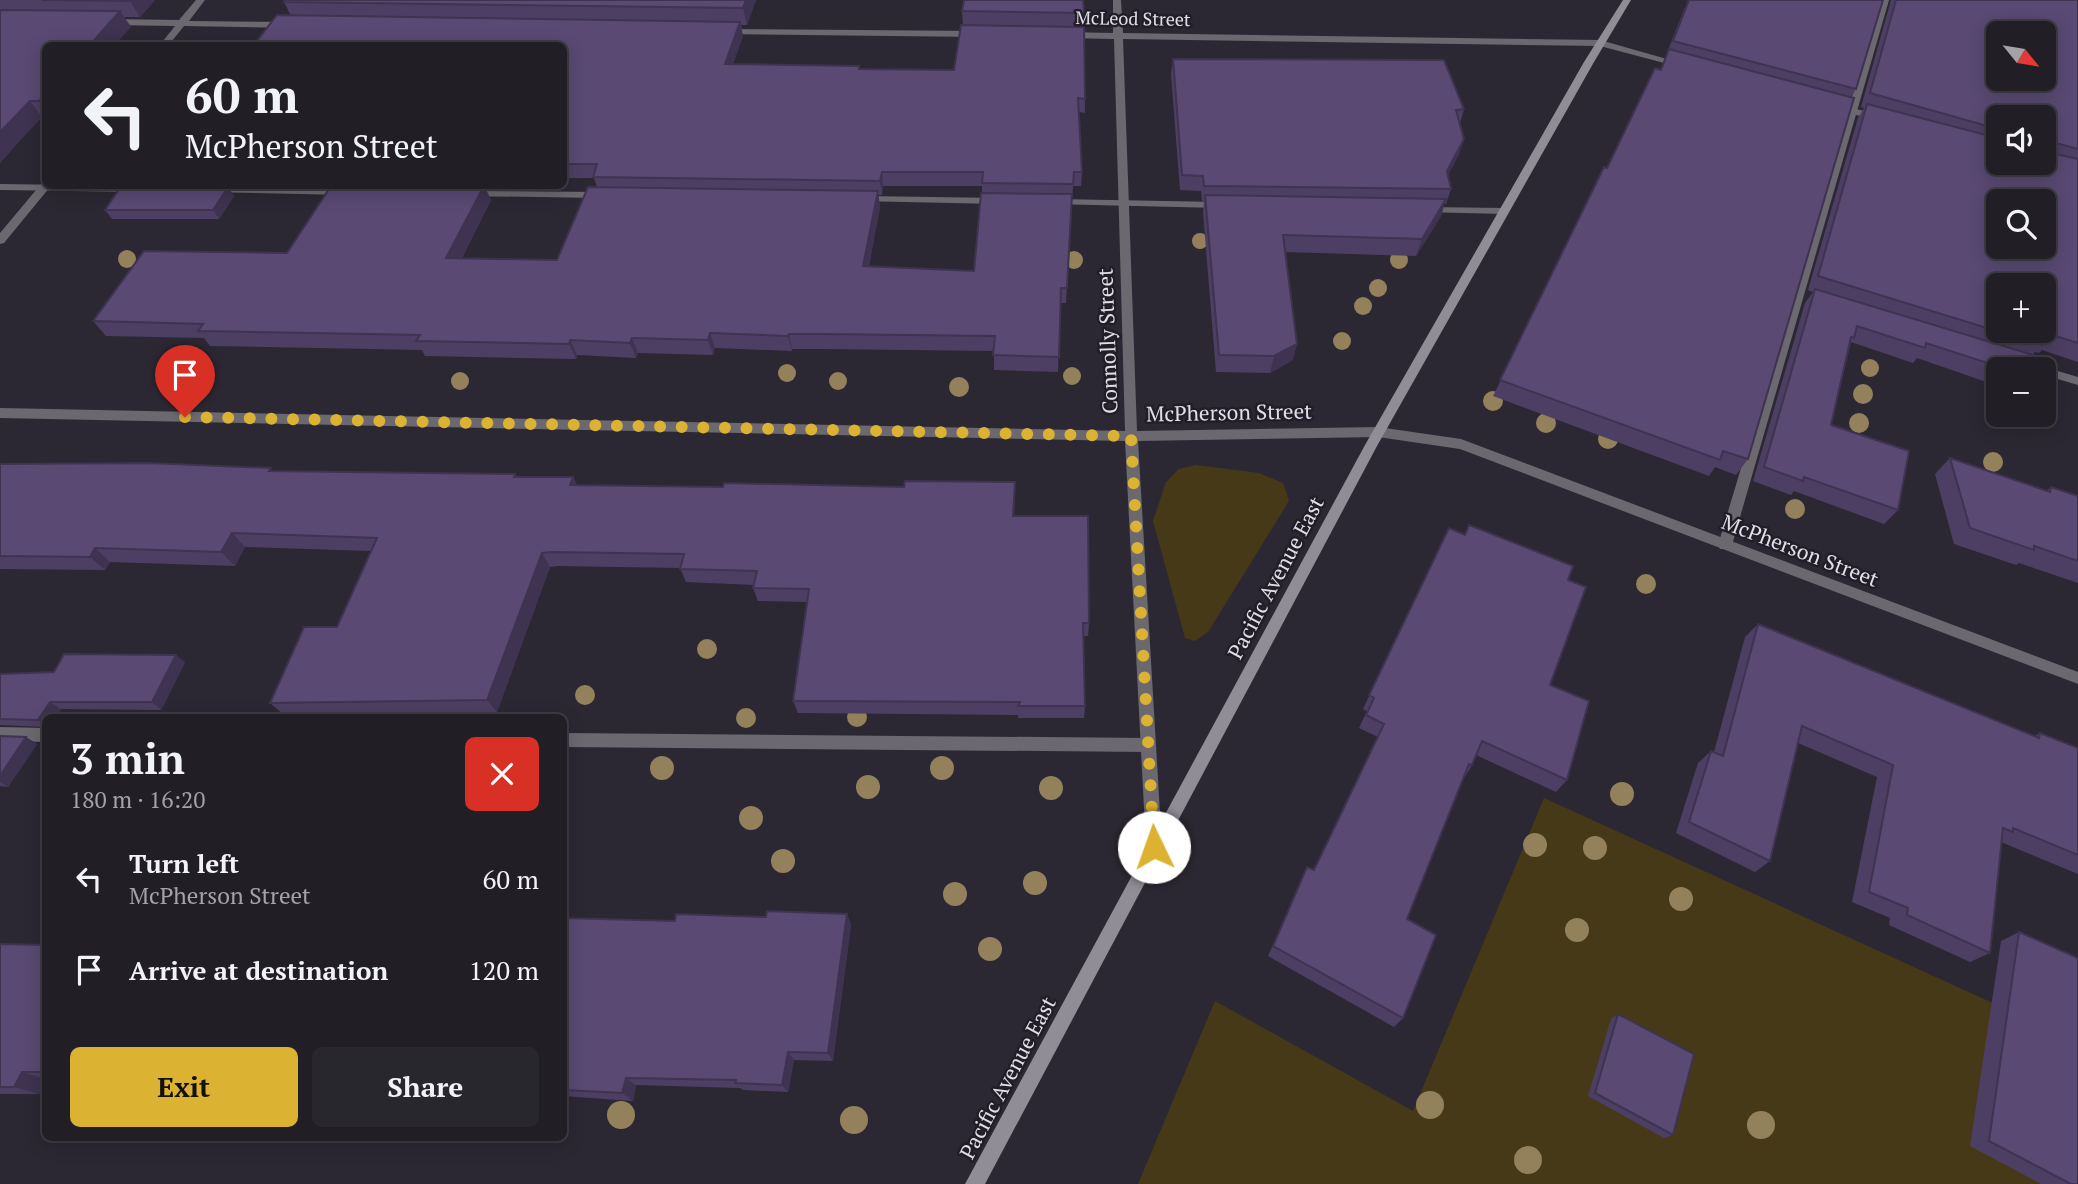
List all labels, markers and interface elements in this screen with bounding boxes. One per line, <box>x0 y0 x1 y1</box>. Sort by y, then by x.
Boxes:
street label: McLeod Street <box>1075 5 1191 31</box>
north arrow <box>1986 21 2056 91</box>
map controls <box>1986 21 2056 427</box>
text: 60 m <box>185 62 299 127</box>
icon: left <box>70 70 161 161</box>
button: sound <box>1986 105 2056 175</box>
text: McPherson Street <box>185 125 438 167</box>
button: search <box>1986 189 2056 259</box>
street label: Connolly Street <box>1090 268 1124 414</box>
button: + <box>1986 273 2056 343</box>
pin <box>155 345 215 417</box>
icon: arrive <box>166 356 204 394</box>
button: − <box>1986 357 2056 427</box>
street label: McPherson Street <box>1146 397 1312 427</box>
street label: Pacific Avenue East <box>1221 491 1330 664</box>
street label: McPherson Street <box>1718 507 1883 593</box>
text: 3 min <box>70 730 185 786</box>
button: close <box>465 737 539 811</box>
text: 180 m · 16:20 <box>70 784 205 815</box>
position arrow <box>1117 810 1191 884</box>
text: Turn left <box>129 846 239 880</box>
icon: left <box>70 860 108 898</box>
text: 60 m <box>483 862 539 896</box>
text: McPherson Street <box>129 880 311 911</box>
icon: arrive <box>70 951 108 989</box>
text: Arrive at destination <box>129 953 388 987</box>
text: 120 m <box>469 953 539 987</box>
street label: Pacific Avenue East <box>953 991 1062 1164</box>
button: Exit <box>70 1047 298 1127</box>
button: Share <box>312 1047 539 1127</box>

